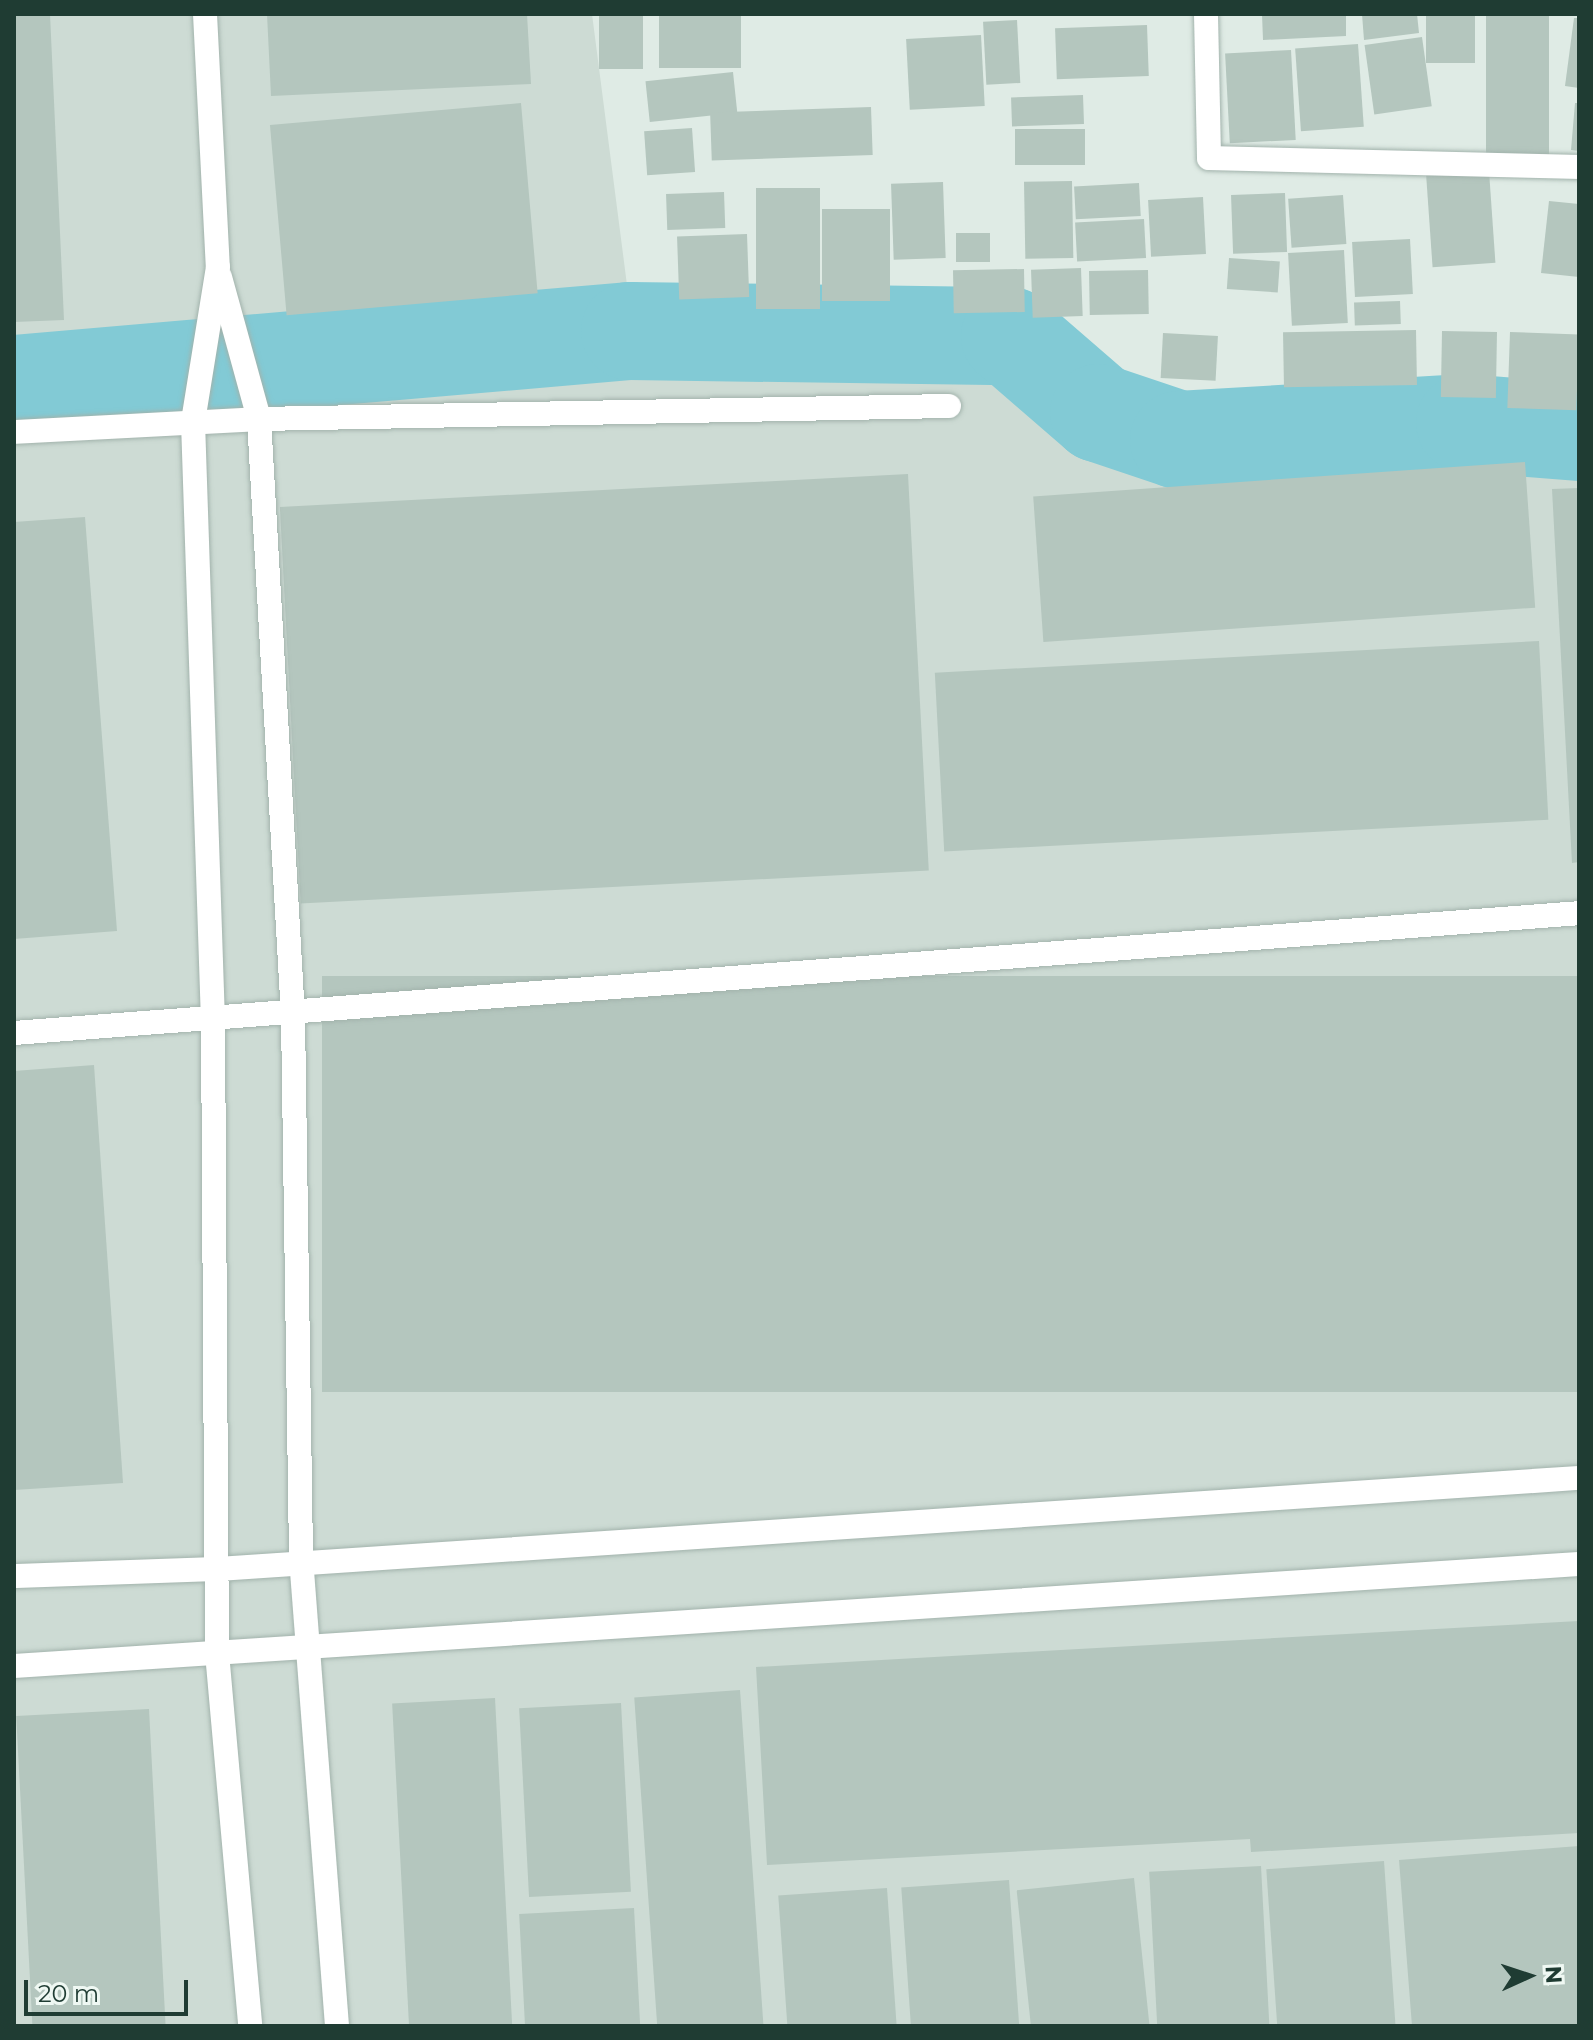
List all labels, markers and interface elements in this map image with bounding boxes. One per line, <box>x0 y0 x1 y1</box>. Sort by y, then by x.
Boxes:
north arrow <box>1489 1936 1569 2016</box>
scale bar <box>28 1964 192 2014</box>
text: N <box>1540 1965 1567 1984</box>
text: 20 m <box>38 1979 99 2008</box>

